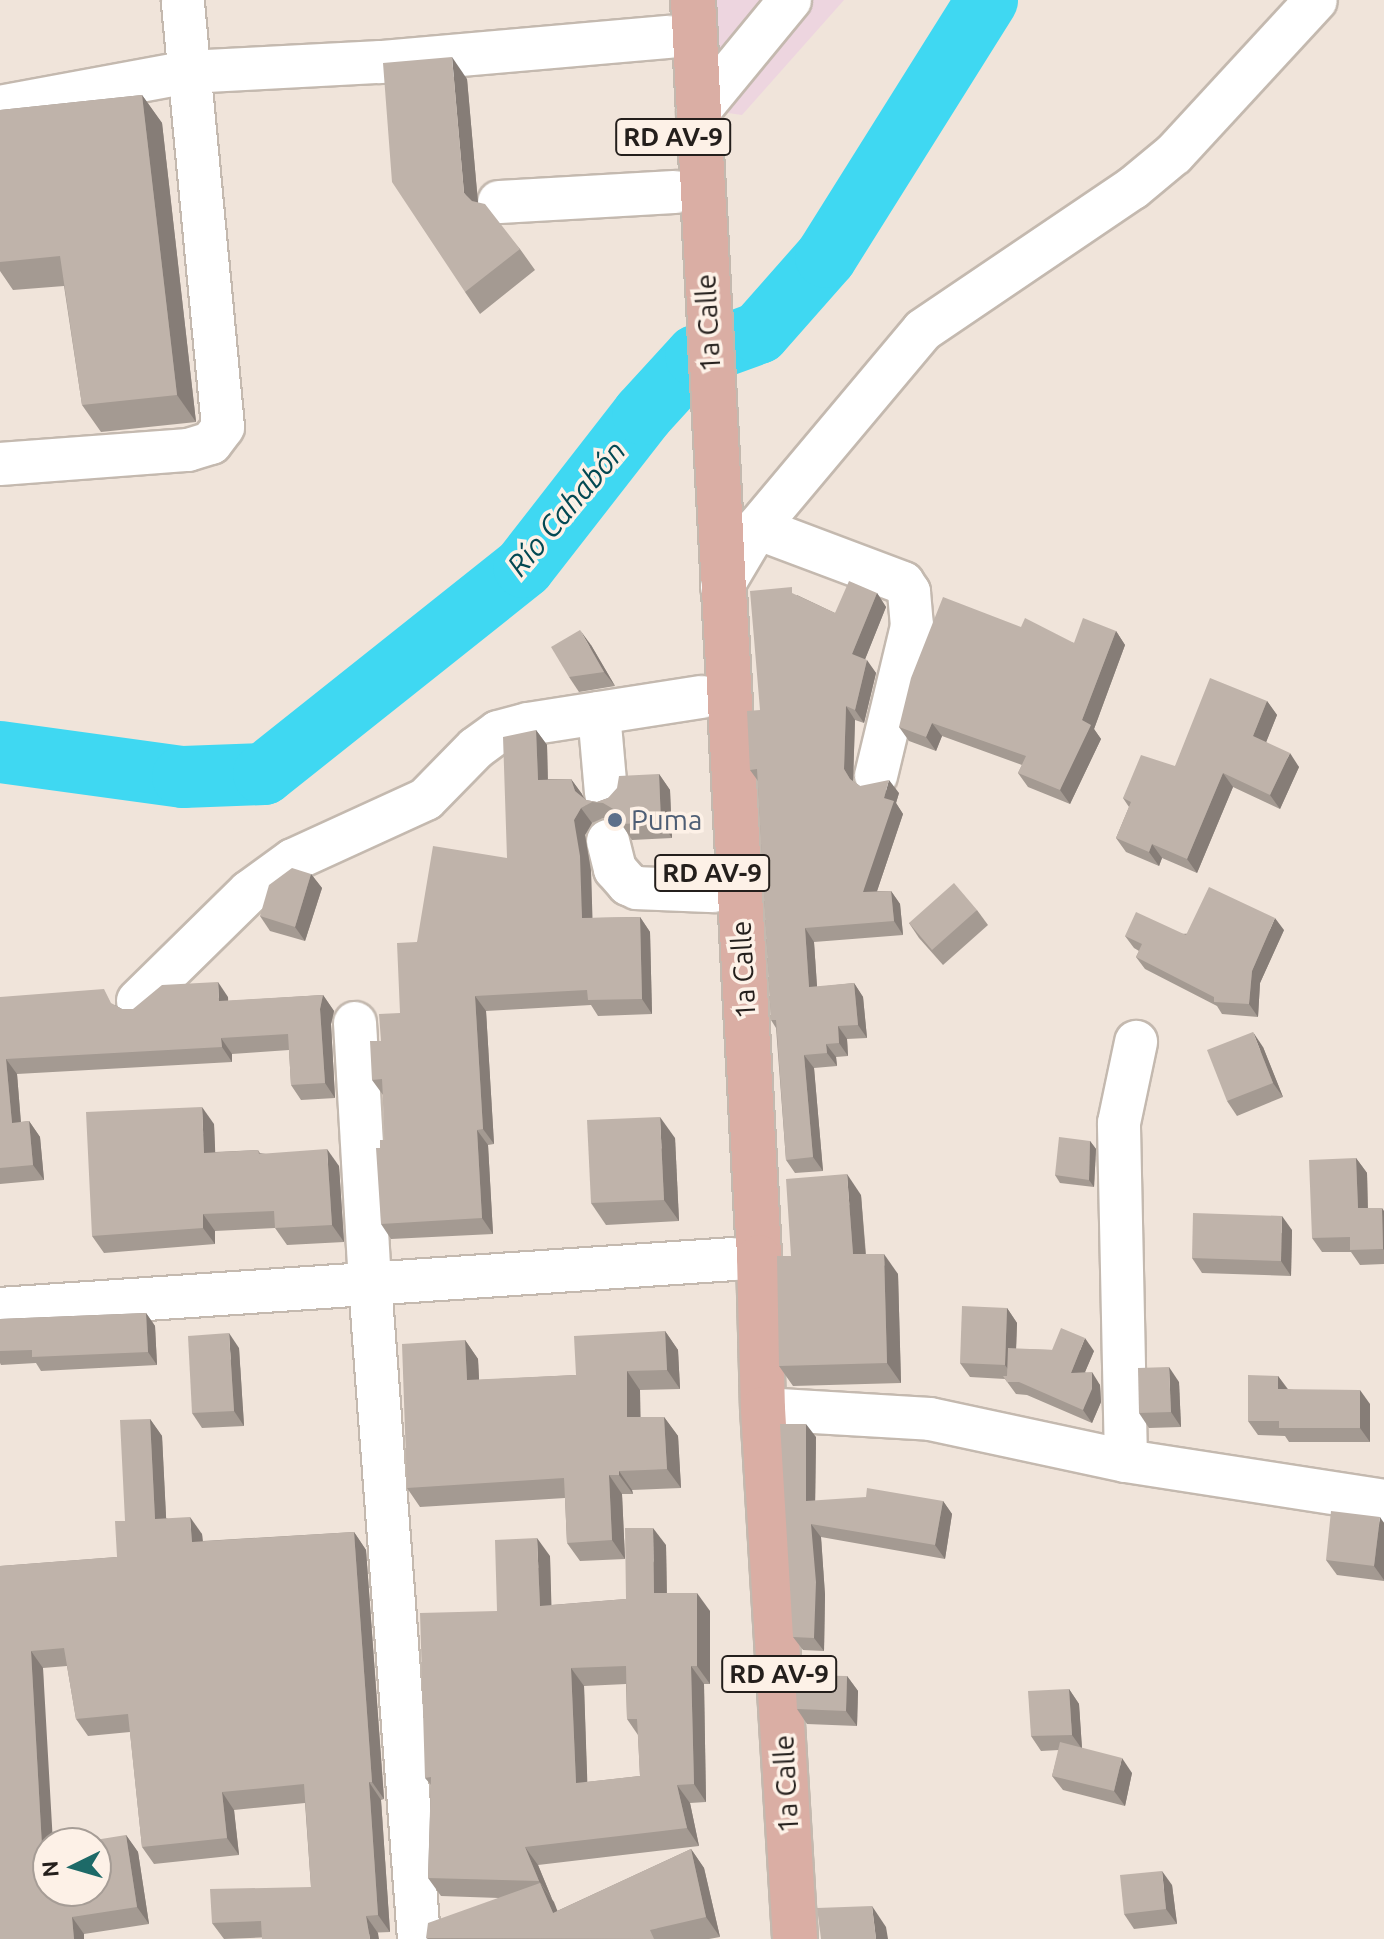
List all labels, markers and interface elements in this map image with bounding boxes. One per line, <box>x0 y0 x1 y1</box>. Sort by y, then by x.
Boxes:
road number: RD AV-9 <box>615 115 731 159</box>
street label: 1a Calle <box>689 273 727 373</box>
water label: Río Cahabón <box>499 433 633 583</box>
place label: Puma <box>631 803 702 837</box>
marker: Puma <box>606 811 624 829</box>
road number: RD AV-9 <box>654 851 770 895</box>
street label: 1a Calle <box>724 920 762 1020</box>
road number: RD AV-9 <box>721 1652 837 1696</box>
street label: 1a Calle <box>767 1734 805 1834</box>
north arrow <box>32 1827 112 1907</box>
text: N <box>36 1860 63 1878</box>

